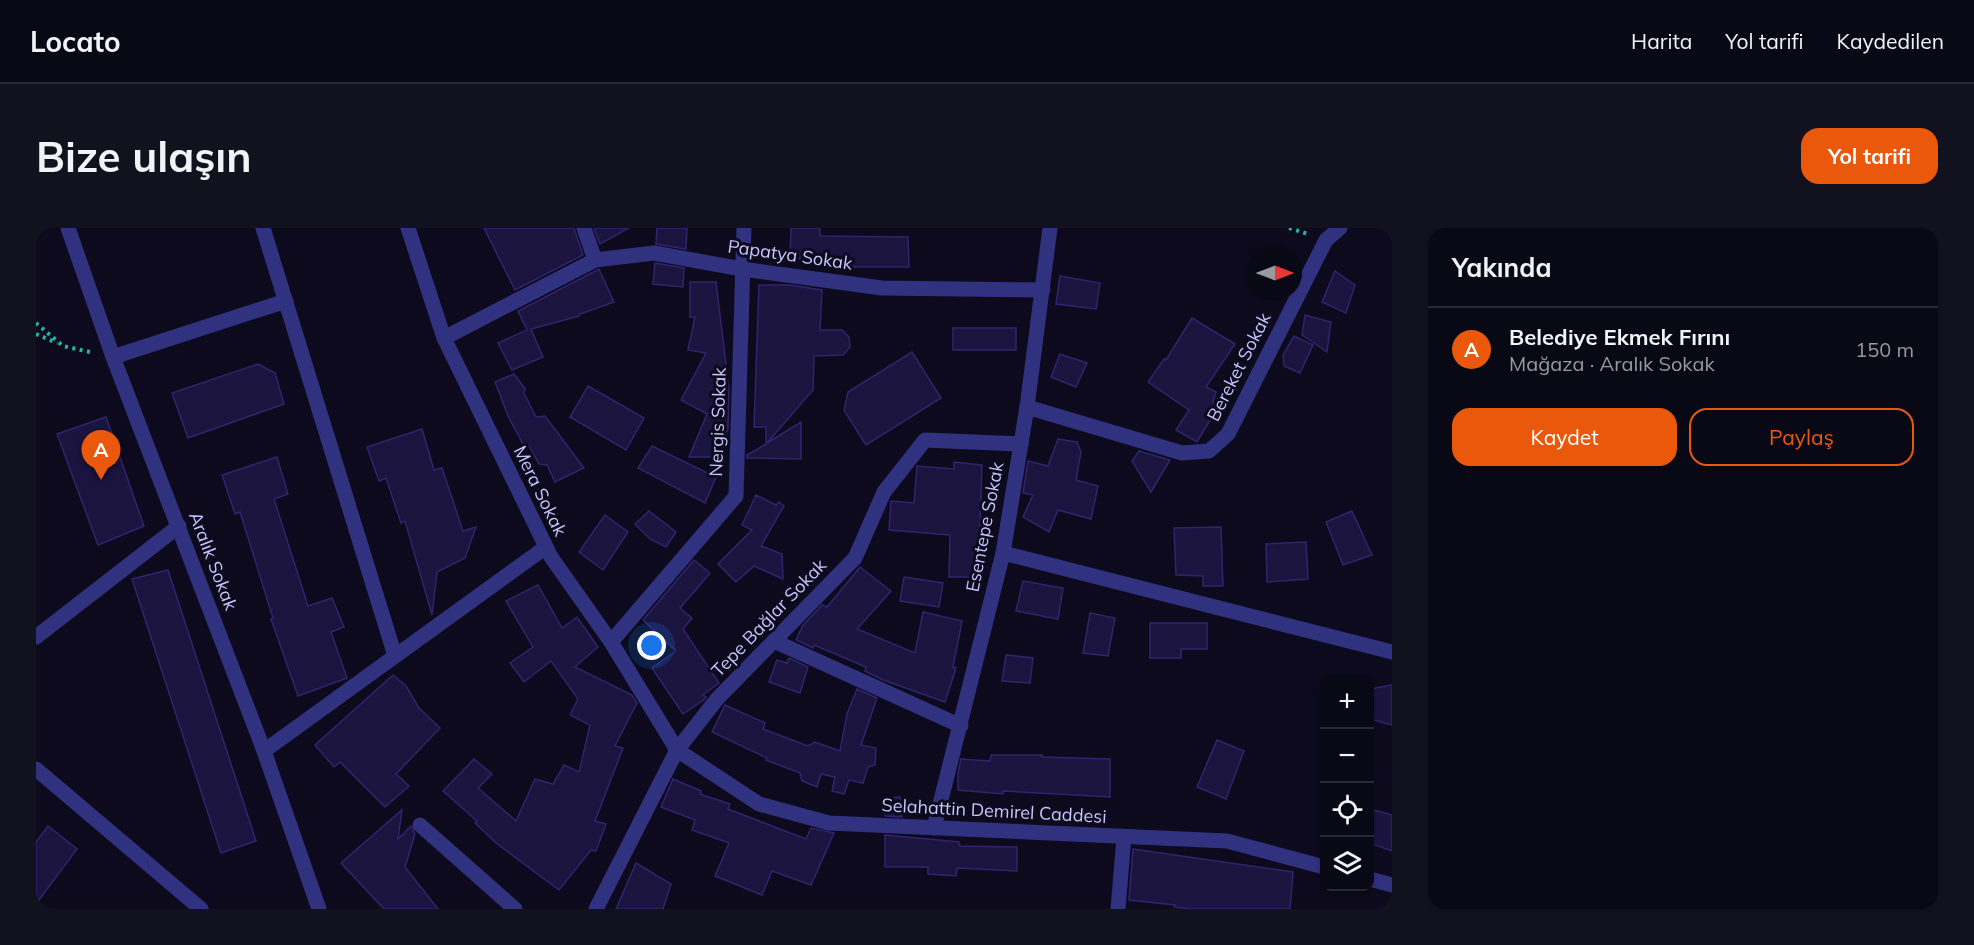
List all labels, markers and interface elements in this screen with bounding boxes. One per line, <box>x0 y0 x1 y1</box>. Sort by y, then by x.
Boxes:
text: Locato <box>30 24 121 59</box>
text: Harita <box>1631 28 1692 54</box>
text: Yol tarifi <box>1725 28 1804 54</box>
text: Kaydedilen <box>1837 28 1944 54</box>
button: Yol tarifi <box>1801 128 1938 184</box>
text: Bize ulaşın <box>36 130 252 183</box>
street label: Papatya Sokak <box>726 234 855 275</box>
north arrow <box>1248 246 1302 300</box>
text: Yakında <box>1452 251 1552 284</box>
street label: Bereket Sokak <box>1201 308 1276 425</box>
text: Belediye Ekmek Fırını <box>1509 323 1730 351</box>
text: A <box>1464 337 1479 362</box>
text: 150 m <box>1855 337 1914 362</box>
text: Mağaza · Aralık Sokak <box>1509 351 1715 376</box>
street label: Nergis Sokak <box>704 366 731 477</box>
button: Kaydet <box>1452 408 1677 466</box>
button: Paylaş <box>1689 408 1914 466</box>
pin: A <box>82 430 120 480</box>
street label: Mera Sokak <box>509 442 573 540</box>
street label: Esentepe Sokak <box>961 459 1009 594</box>
street label: Aralık Sokak <box>184 508 243 614</box>
street label: Tepe Bağlar Sokak <box>706 553 831 682</box>
your location <box>637 631 666 660</box>
map controls <box>1320 675 1374 891</box>
button: + <box>1320 675 1374 729</box>
button: − <box>1320 729 1374 783</box>
button: locate <box>1320 783 1374 837</box>
street label: Selahattin Demirel Caddesi <box>881 793 1107 828</box>
button: layers <box>1320 837 1374 891</box>

